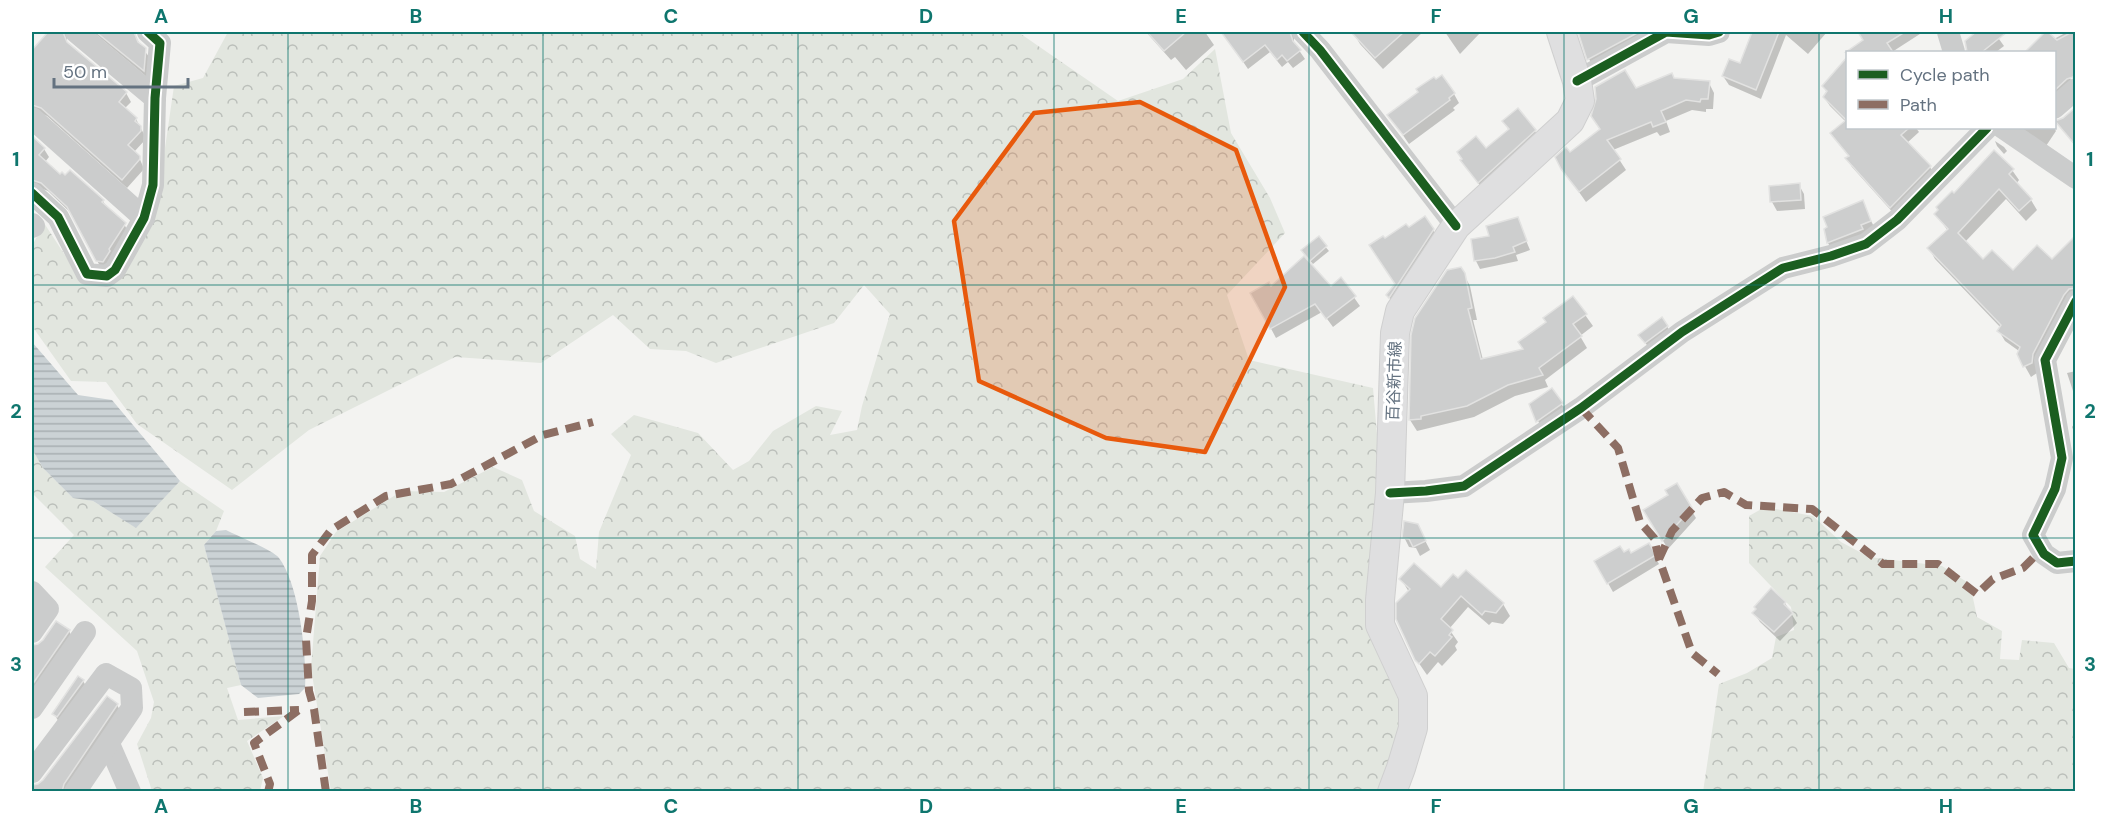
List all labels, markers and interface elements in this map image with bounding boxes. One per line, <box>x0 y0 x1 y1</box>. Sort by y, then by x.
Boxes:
text: A <box>154 3 168 29</box>
text: B <box>410 3 422 29</box>
text: C <box>664 3 678 29</box>
text: D <box>919 3 933 29</box>
text: E <box>1175 3 1187 29</box>
text: F <box>1430 3 1442 29</box>
text: G <box>1683 3 1699 29</box>
text: H <box>1939 3 1953 29</box>
scale bar <box>54 51 188 89</box>
legend <box>1846 51 2056 129</box>
text: 50 m <box>63 60 107 84</box>
text: Cycle path <box>1900 63 1990 87</box>
text: Path <box>1900 93 1937 117</box>
text: 1 <box>12 146 20 172</box>
text: 1 <box>2086 146 2094 172</box>
street label: 百谷新市線 <box>1382 341 1406 421</box>
text: 2 <box>10 398 22 424</box>
text: 2 <box>2084 398 2096 424</box>
text: 3 <box>10 651 22 677</box>
text: 3 <box>2084 651 2096 677</box>
text: A <box>154 793 168 819</box>
text: B <box>410 793 422 819</box>
text: C <box>664 793 678 819</box>
text: D <box>919 793 933 819</box>
text: E <box>1175 793 1187 819</box>
text: F <box>1430 793 1442 819</box>
text: G <box>1683 793 1699 819</box>
text: H <box>1939 793 1953 819</box>

